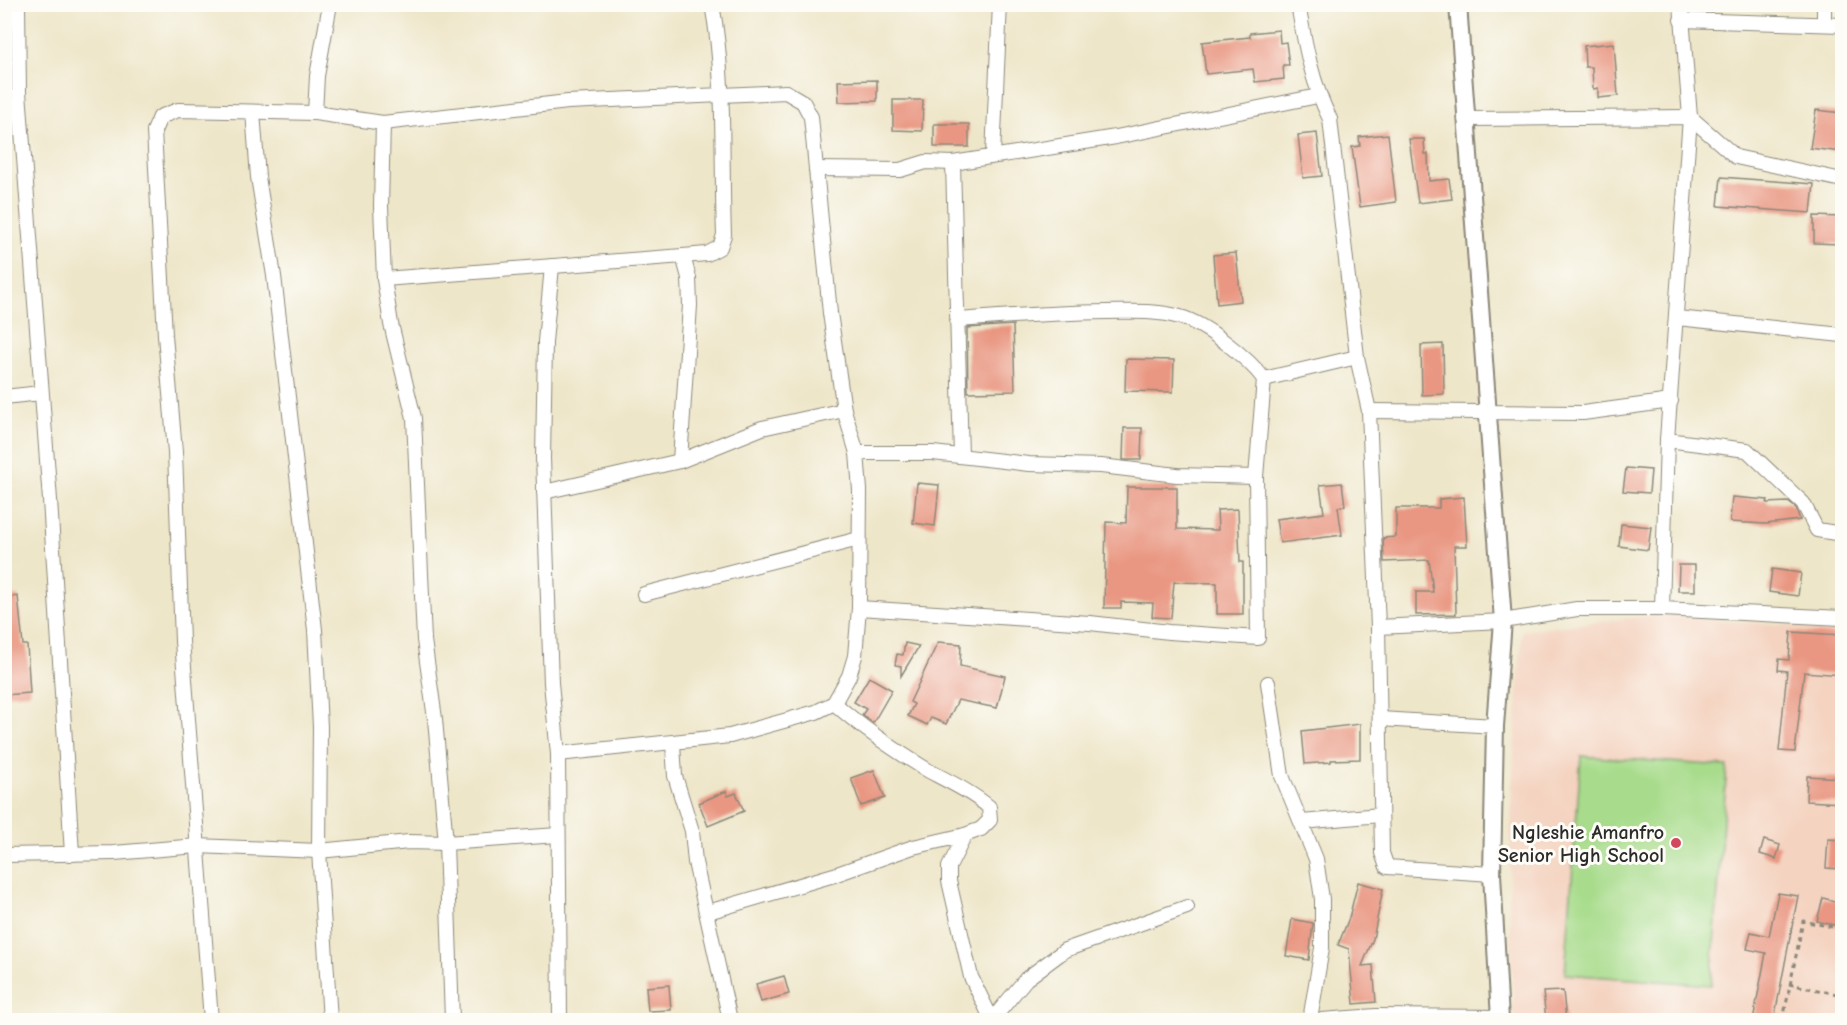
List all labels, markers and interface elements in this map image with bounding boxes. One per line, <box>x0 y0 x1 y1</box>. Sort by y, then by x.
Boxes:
place label: Ngleshie Amanfro Senior High School <box>1498 821 1664 867</box>
marker: Ngleshie Amanfro Senior High School <box>1669 836 1683 850</box>

